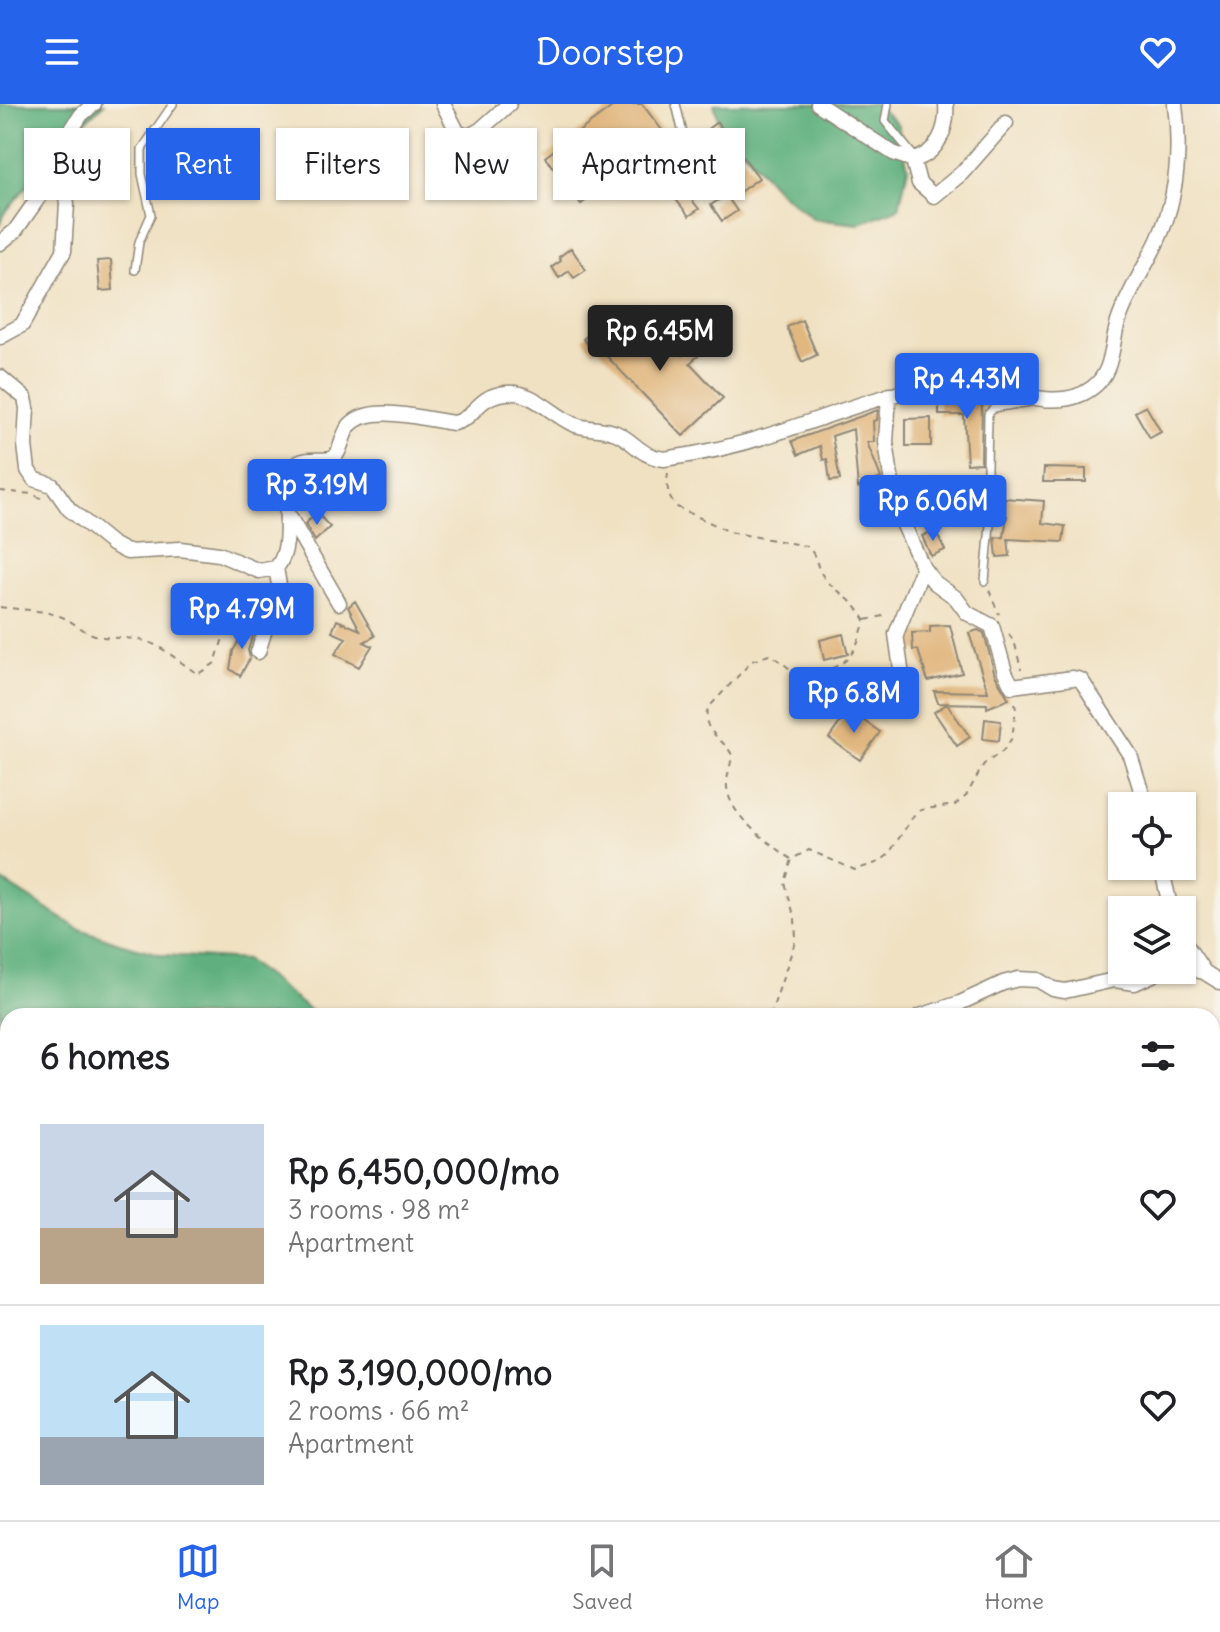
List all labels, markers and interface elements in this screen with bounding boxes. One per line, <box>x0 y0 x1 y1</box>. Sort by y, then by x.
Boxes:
icon: menu <box>40 30 84 74</box>
text: Doorstep <box>536 30 684 75</box>
icon: heart <box>1136 30 1180 74</box>
chip: Buy <box>24 128 130 200</box>
chip: Rent <box>146 128 260 200</box>
chip: Filters <box>276 128 409 200</box>
chip: New <box>425 128 537 200</box>
chip: Apartment <box>553 128 745 200</box>
pin: Rp 6.45M <box>577 305 743 373</box>
text: Rp 6.45M <box>606 314 714 347</box>
pin: Rp 4.43M <box>884 353 1050 421</box>
text: Rp 4.43M <box>913 362 1021 395</box>
pin: Rp 3.19M <box>234 459 400 527</box>
text: Rp 3.19M <box>265 468 369 501</box>
pin: Rp 6.06M <box>850 475 1016 543</box>
text: Rp 6.06M <box>877 484 989 517</box>
pin: Rp 4.79M <box>159 583 325 651</box>
text: Rp 4.79M <box>189 592 295 625</box>
pin: Rp 6.8M <box>780 667 928 735</box>
text: Rp 6.8M <box>807 676 901 709</box>
map controls <box>1108 792 1196 984</box>
button: locate <box>1108 792 1196 880</box>
button: layers <box>1108 896 1196 984</box>
icon: filters <box>1136 1034 1180 1078</box>
text: 6 homes <box>40 1035 170 1078</box>
text: Rp 6,450,000/mo <box>288 1150 560 1193</box>
icon: home <box>104 1156 200 1252</box>
icon: heart <box>1136 1182 1180 1226</box>
text: 3 rooms · 98 m² <box>288 1193 470 1226</box>
text: Apartment <box>288 1226 414 1259</box>
text: Rp 3,190,000/mo <box>288 1351 552 1394</box>
icon: home <box>104 1357 200 1453</box>
icon: heart <box>1136 1383 1180 1427</box>
text: 2 rooms · 66 m² <box>288 1394 470 1427</box>
text: Apartment <box>288 1427 414 1460</box>
tab: Map <box>176 1539 220 1615</box>
tab: Saved <box>572 1539 632 1615</box>
tab: Home <box>985 1539 1044 1615</box>

